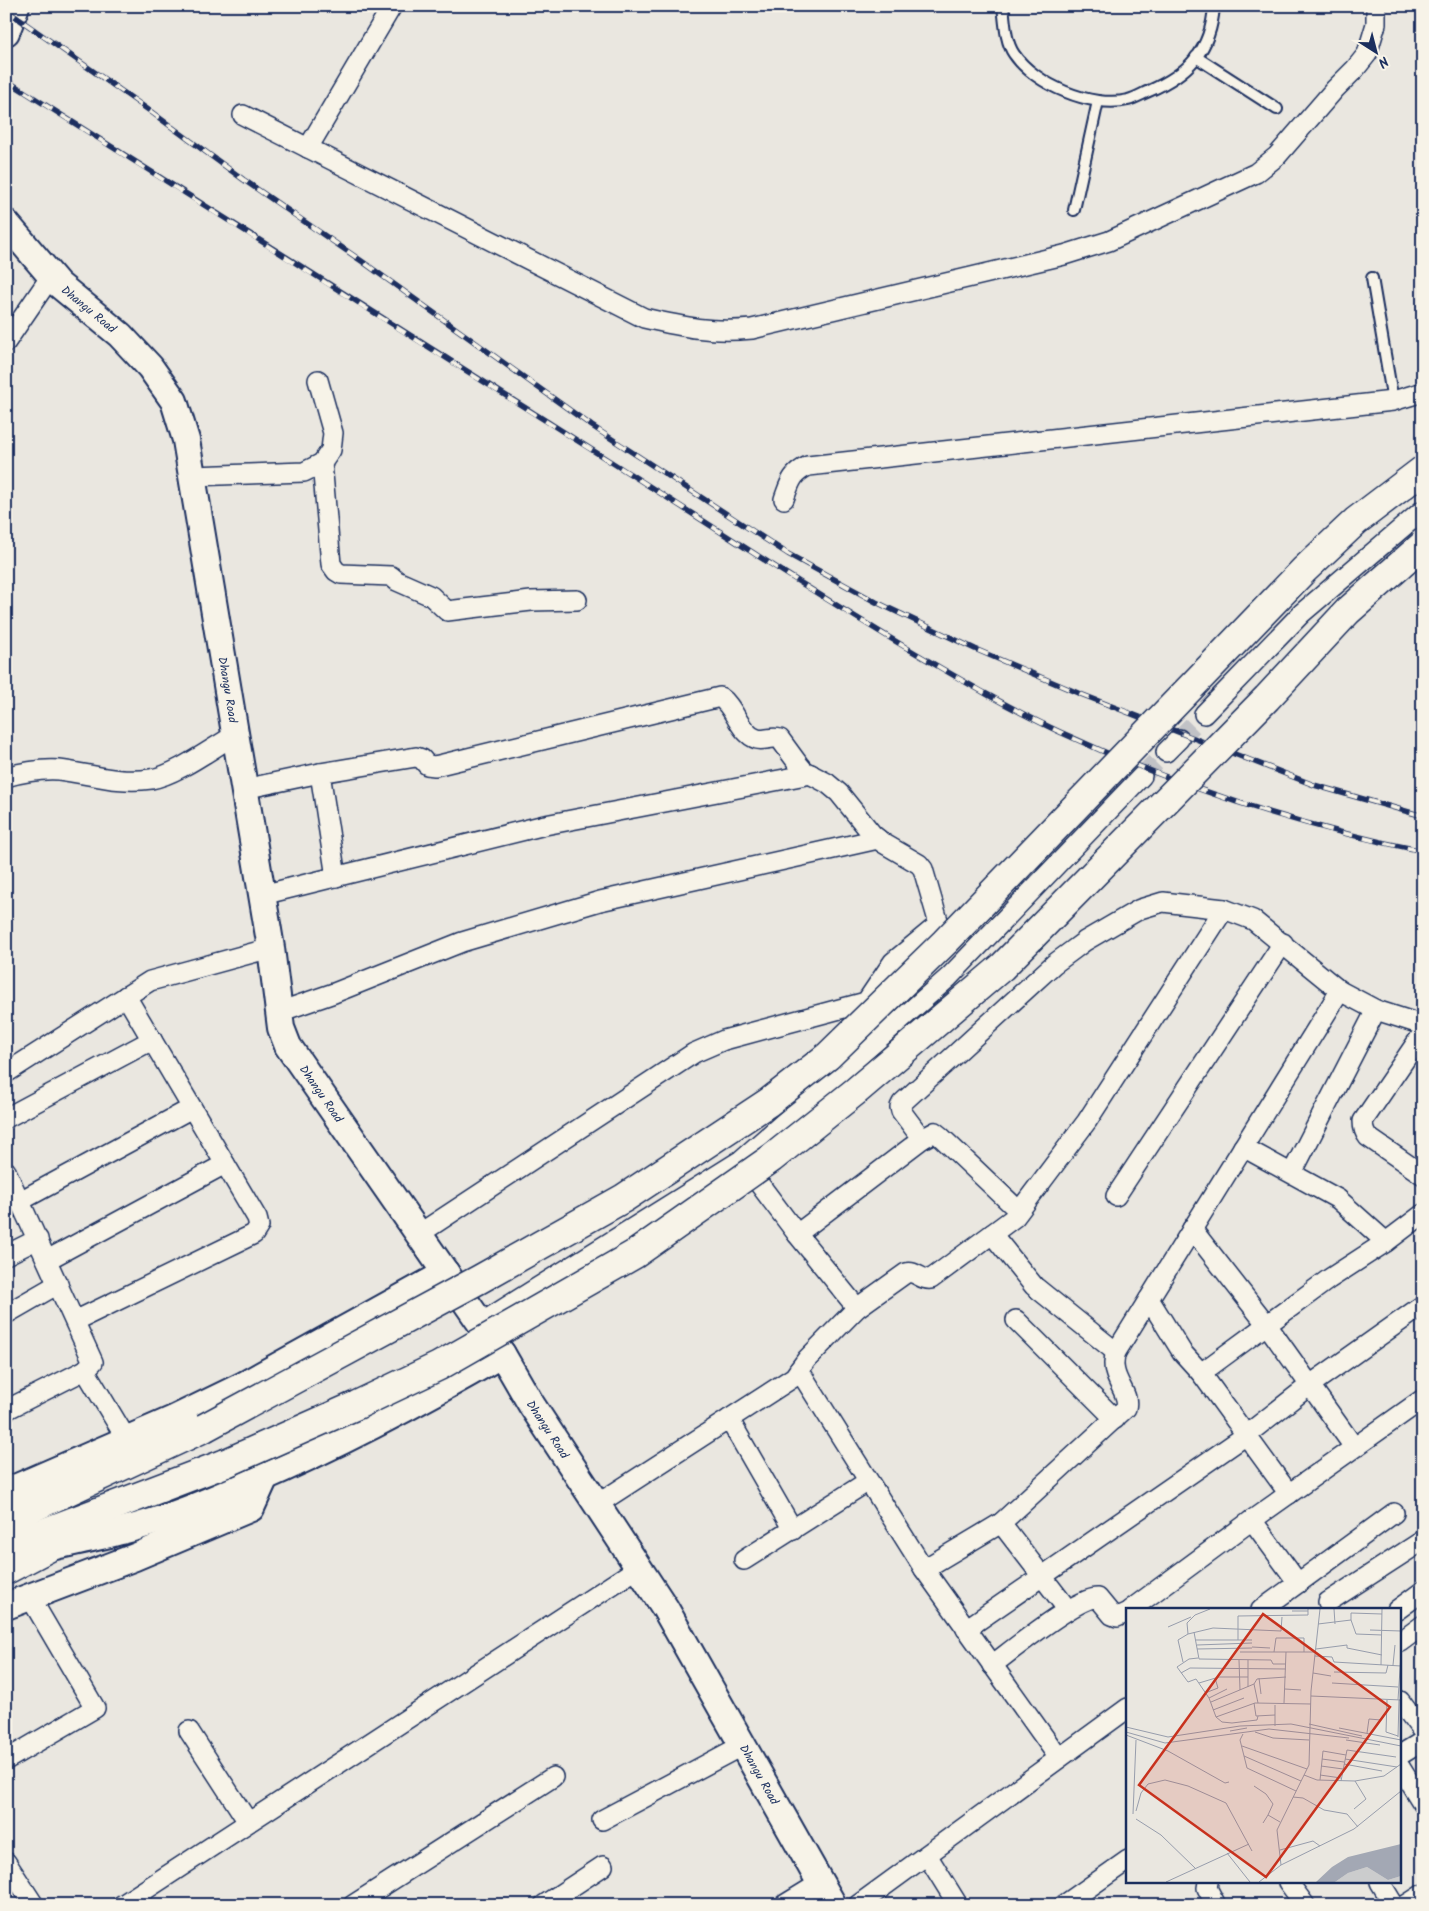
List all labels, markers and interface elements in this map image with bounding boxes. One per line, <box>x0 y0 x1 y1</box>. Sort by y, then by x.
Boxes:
north arrow <box>1352 28 1402 78</box>
text: N <box>1373 50 1393 73</box>
street label: Dhangu Road <box>57 281 121 339</box>
street label: Dhangu Road <box>212 655 242 725</box>
street label: Dhangu Road <box>294 1061 348 1128</box>
street label: Dhangu Road <box>521 1397 574 1464</box>
inset map <box>1126 1608 1402 1884</box>
street label: Dhangu Road <box>734 1741 784 1809</box>

